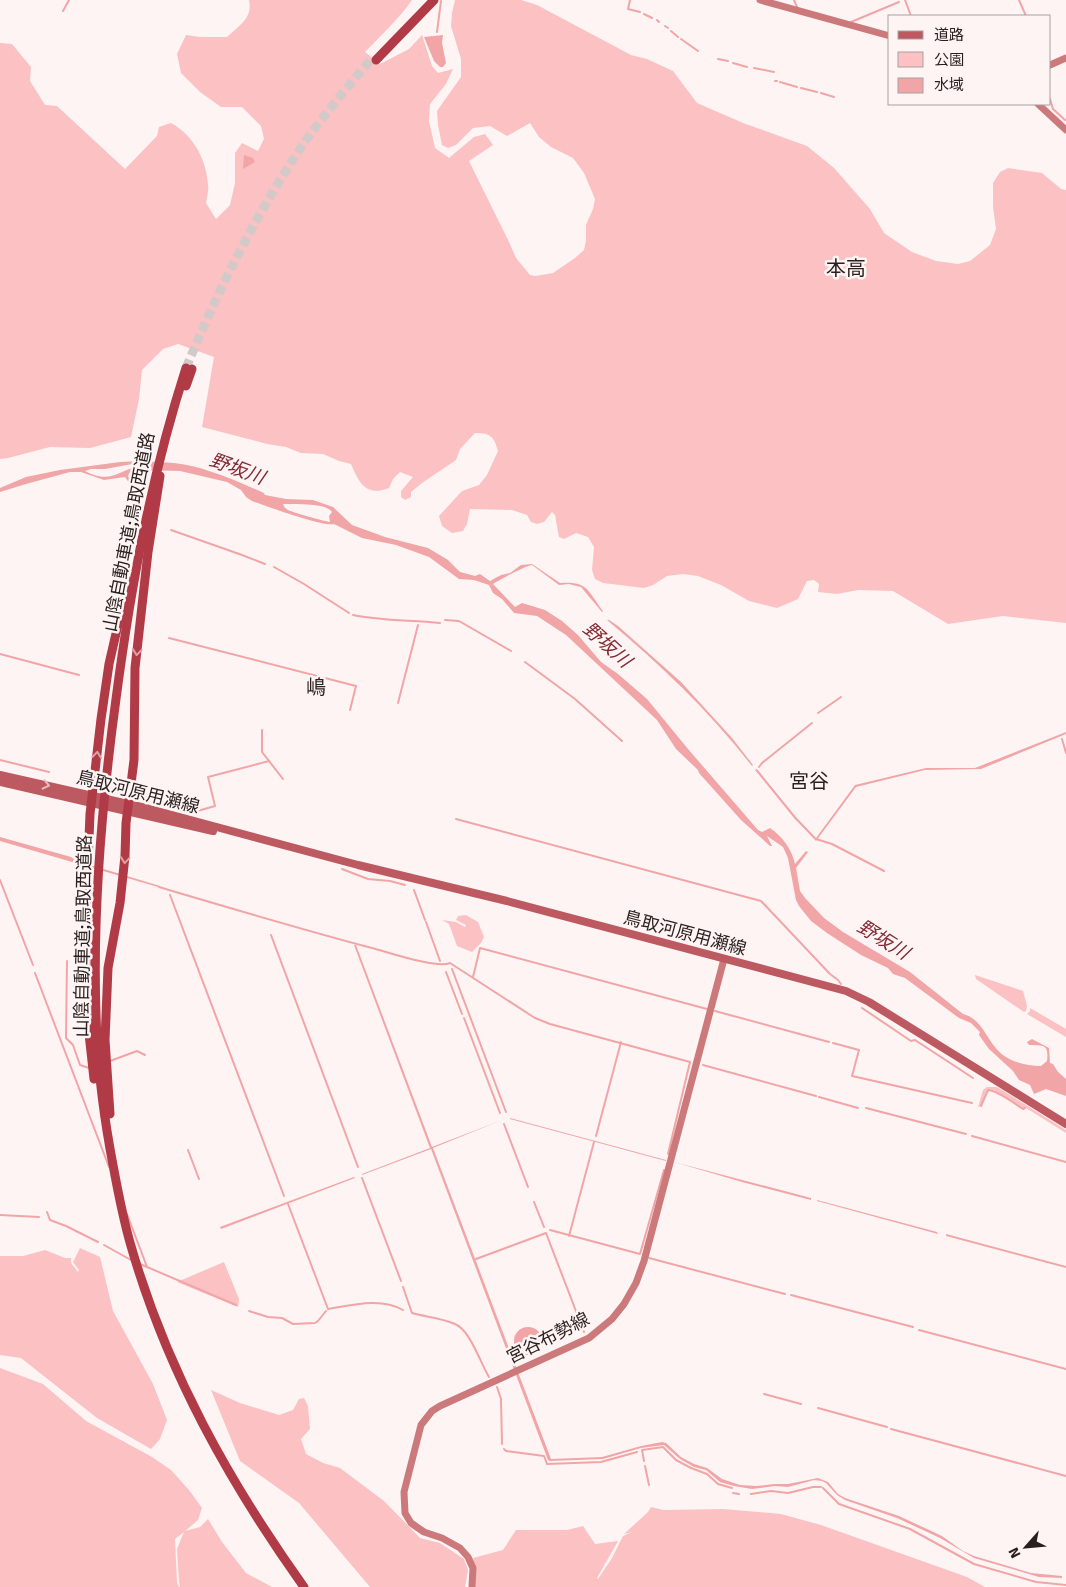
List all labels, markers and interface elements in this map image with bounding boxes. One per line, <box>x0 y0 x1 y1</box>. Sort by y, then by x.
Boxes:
legend <box>888 15 1051 105</box>
text: 道路 <box>934 26 964 44</box>
text: 公園 <box>934 51 964 69</box>
text: 水域 <box>934 76 964 94</box>
district label: 本高 <box>826 256 866 281</box>
street label: 山陰自動車道;鳥取西道路 <box>99 430 159 634</box>
water label: 野坂川 <box>206 448 270 491</box>
water label: 野坂川 <box>578 617 638 674</box>
one-way arrow <box>132 648 143 656</box>
district label: 嶋 <box>306 675 326 700</box>
one-way arrow <box>91 751 102 759</box>
street label: 鳥取河原用瀬線 <box>74 766 202 818</box>
district label: 宮谷 <box>789 769 829 794</box>
one-way arrow <box>42 779 51 790</box>
street label: 山陰自動車道;鳥取西道路 <box>70 834 96 1038</box>
one-way arrow <box>119 856 130 864</box>
street label: 鳥取河原用瀬線 <box>621 906 749 960</box>
water label: 野坂川 <box>852 915 915 966</box>
street label: 宮谷布勢線 <box>503 1308 593 1368</box>
north arrow <box>1001 1522 1051 1572</box>
text: N <box>1005 1544 1025 1561</box>

